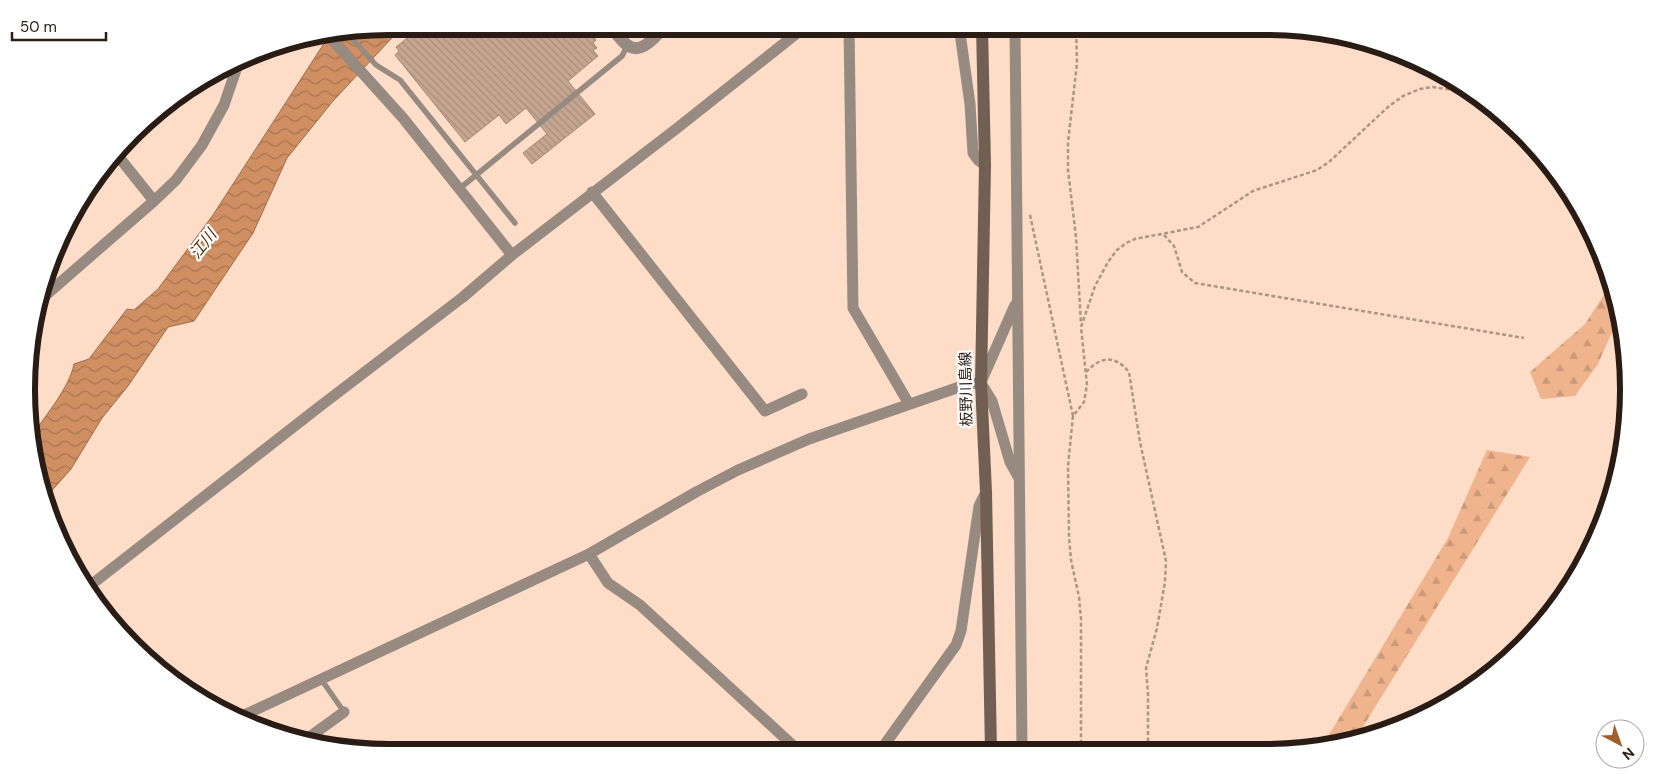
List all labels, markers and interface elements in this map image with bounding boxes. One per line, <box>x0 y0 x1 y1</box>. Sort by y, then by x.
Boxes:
scale bar <box>12 10 106 42</box>
text: 50 m <box>20 17 57 37</box>
water label: 江川 <box>185 223 222 263</box>
street label: 板野川島線 <box>955 351 977 427</box>
north arrow <box>1595 719 1645 769</box>
text: N <box>1619 744 1638 764</box>

